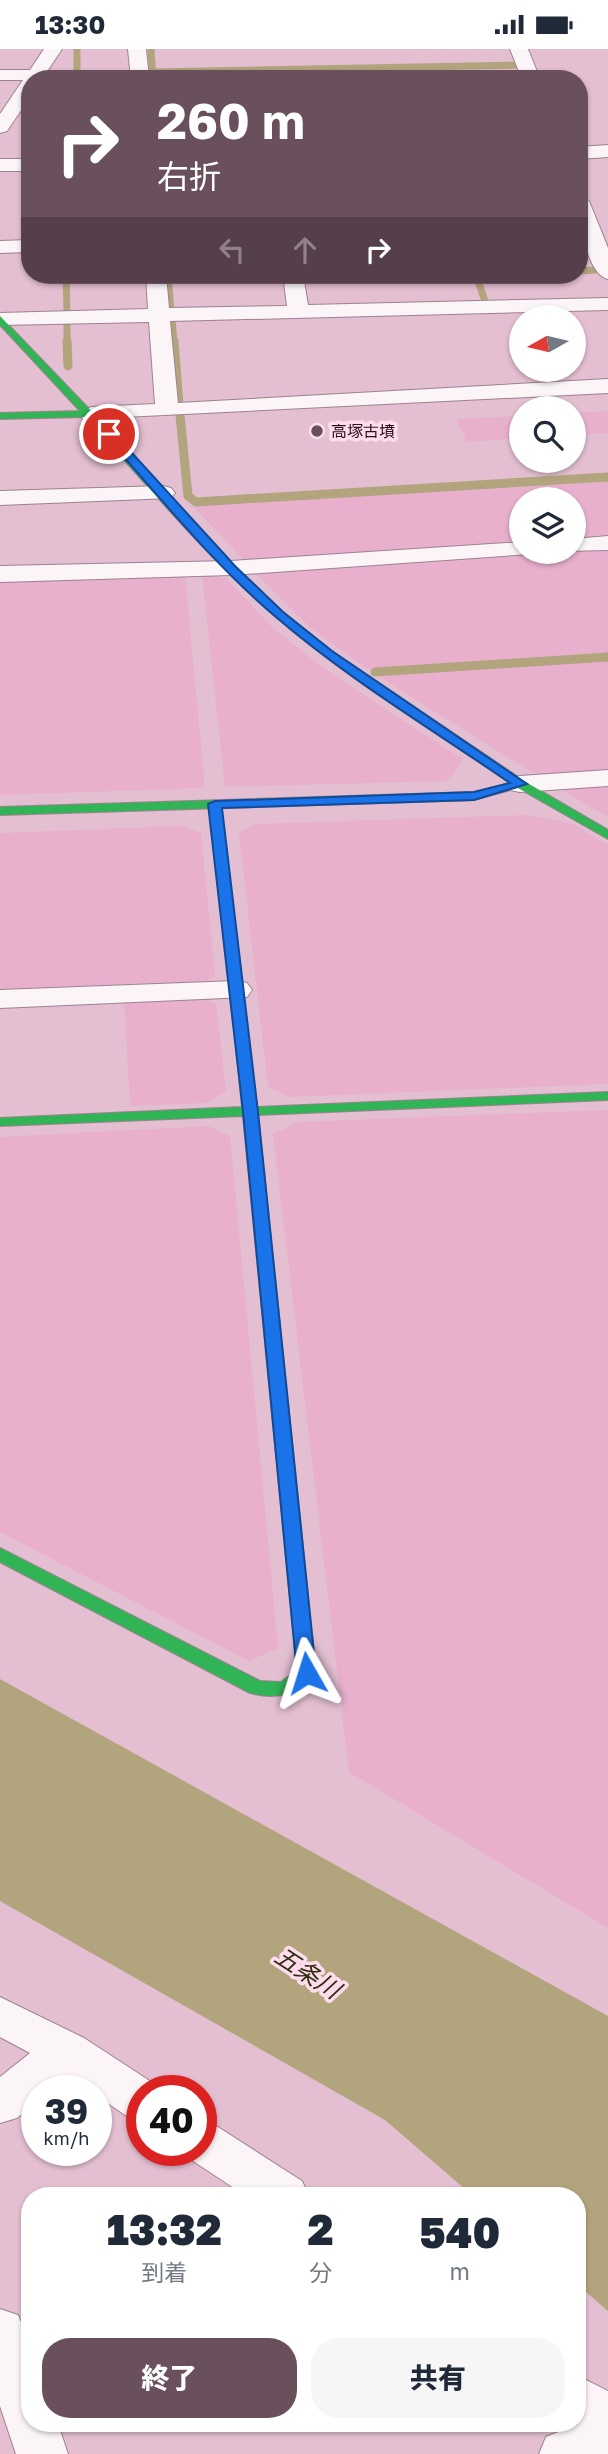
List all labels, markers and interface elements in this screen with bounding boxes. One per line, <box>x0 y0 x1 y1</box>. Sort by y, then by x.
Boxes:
text: 13:30 <box>35 9 105 40</box>
text: 260 m <box>157 91 305 150</box>
icon: right <box>42 98 133 189</box>
text: 右折 <box>157 157 221 195</box>
icon: left <box>213 231 251 269</box>
icon: ahead <box>286 231 324 269</box>
icon: right <box>359 231 397 269</box>
north arrow <box>509 305 586 381</box>
map controls <box>509 305 586 564</box>
button: search <box>509 396 586 473</box>
pin <box>79 404 139 464</box>
icon: arrive <box>90 415 128 453</box>
place label: 高塚古墳 <box>331 421 395 441</box>
marker: 高塚古墳 <box>309 423 325 439</box>
button: layers <box>509 487 586 564</box>
position arrow <box>270 1636 344 1710</box>
water label: 五条川 <box>270 1940 349 2005</box>
speed limit sign: 40 <box>126 2075 217 2166</box>
text: 39 <box>45 2090 88 2132</box>
text: km/h <box>44 2127 89 2149</box>
text: 13:32 <box>107 2204 222 2254</box>
text: 2 <box>308 2204 334 2254</box>
text: 540 <box>419 2207 500 2257</box>
text: m <box>450 2257 470 2285</box>
text: 到着 <box>141 2258 187 2286</box>
text: 分 <box>309 2258 332 2286</box>
button: 終了 <box>42 2338 297 2418</box>
button: 共有 <box>311 2338 565 2418</box>

